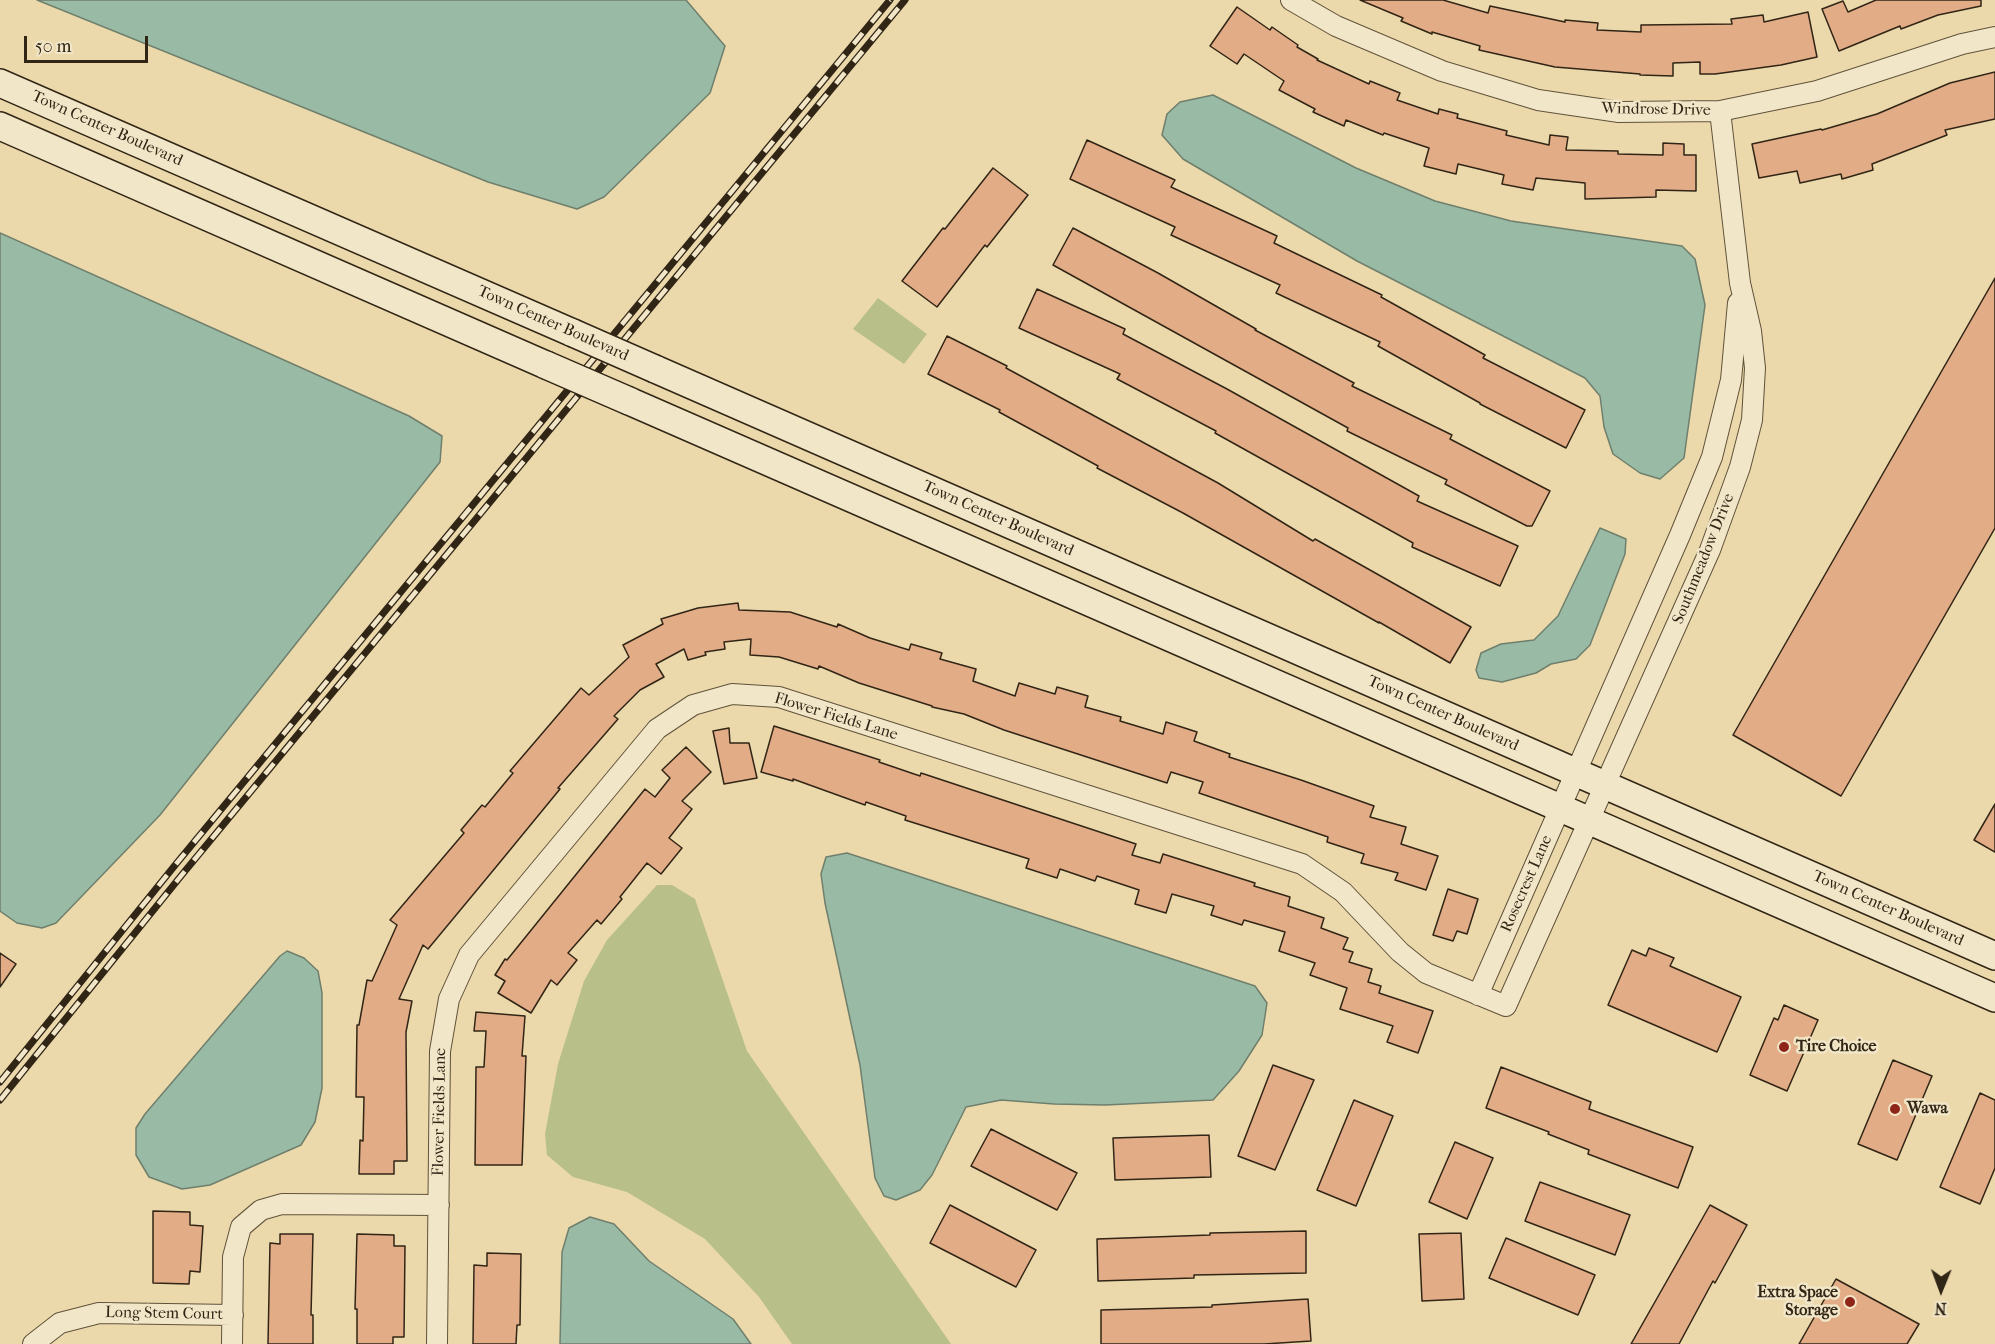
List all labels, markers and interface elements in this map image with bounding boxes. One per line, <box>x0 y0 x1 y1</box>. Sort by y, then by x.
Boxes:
scale bar <box>27 24 152 62</box>
text: 50 m <box>35 36 71 57</box>
street label: Town Center Boulevard <box>28 87 186 171</box>
street label: Windrose Drive <box>1601 99 1711 121</box>
street label: Town Center Boulevard <box>474 282 632 366</box>
street label: Town Center Boulevard <box>919 477 1077 561</box>
street label: Southmeadow Drive <box>1669 491 1739 627</box>
street label: Town Center Boulevard <box>1364 672 1522 756</box>
street label: Flower Fields Lane <box>772 689 900 745</box>
street label: Rosecrest Lane <box>1497 832 1557 936</box>
street label: Town Center Boulevard <box>1809 867 1967 951</box>
place label: Tire Choice <box>1796 1037 1877 1057</box>
marker: Tire Choice <box>1777 1040 1791 1054</box>
street label: Flower Fields Lane <box>429 1048 451 1176</box>
place label: Wawa <box>1907 1099 1948 1119</box>
marker: Wawa <box>1888 1102 1902 1116</box>
north arrow <box>1911 1260 1971 1320</box>
place label: Extra Space Storage <box>1757 1283 1838 1321</box>
marker: Extra Space Storage <box>1843 1295 1857 1309</box>
text: N <box>1934 1299 1947 1318</box>
street label: Long Stem Court <box>105 1303 223 1325</box>

